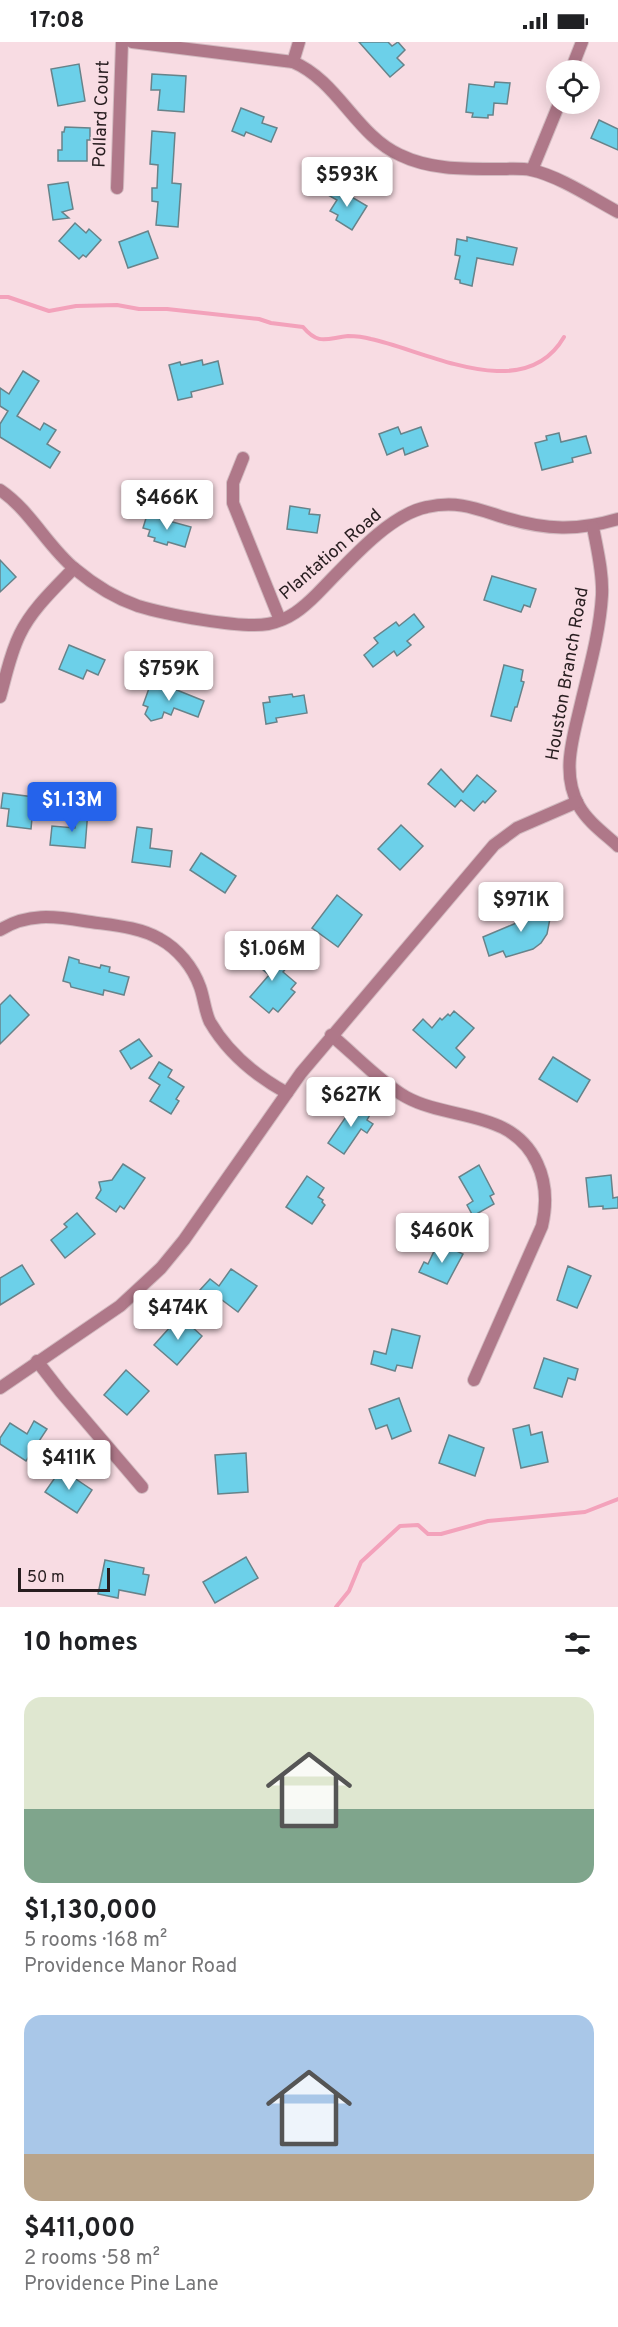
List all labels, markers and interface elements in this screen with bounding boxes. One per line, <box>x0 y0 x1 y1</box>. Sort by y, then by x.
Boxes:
text: 17:08 <box>30 8 84 35</box>
street label: Pollard Court <box>89 60 115 168</box>
map controls <box>546 60 600 114</box>
button: locate <box>546 60 600 114</box>
pin: $593K <box>305 157 389 208</box>
text: $593K <box>316 163 378 189</box>
pin: $466K <box>125 480 209 531</box>
text: $466K <box>135 486 199 512</box>
street label: Plantation Road <box>275 504 387 606</box>
street label: Houston Branch Road <box>541 586 595 762</box>
pin: $759K <box>127 651 211 702</box>
text: $759K <box>138 657 200 683</box>
pin: $1.13M <box>23 782 121 833</box>
text: $1.13M <box>41 788 103 814</box>
pin: $971K <box>479 882 563 933</box>
text: $971K <box>492 888 550 914</box>
pin: $1.06M <box>223 931 321 982</box>
text: $1.06M <box>239 937 305 963</box>
pin: $627K <box>309 1077 393 1128</box>
text: $627K <box>320 1083 382 1109</box>
pin: $460K <box>400 1213 484 1264</box>
text: $460K <box>410 1219 474 1245</box>
pin: $474K <box>136 1290 220 1341</box>
text: $474K <box>147 1296 209 1322</box>
pin: $411K <box>27 1440 111 1491</box>
text: $411K <box>41 1446 97 1472</box>
scale bar <box>18 1565 110 1592</box>
text: 50 m <box>27 1568 65 1588</box>
text: 10 homes <box>24 1627 138 1660</box>
icon: filters <box>561 1627 594 1660</box>
icon: home <box>255 1736 363 1844</box>
text: $1,130,000 <box>24 1895 157 1928</box>
text: 5 rooms · 168 m² <box>24 1928 167 1954</box>
text: Providence Manor Road <box>24 1954 237 1980</box>
icon: home <box>255 2054 363 2162</box>
text: $411,000 <box>24 2213 135 2246</box>
text: 2 rooms · 58 m² <box>24 2246 160 2272</box>
text: Providence Pine Lane <box>24 2272 219 2298</box>

